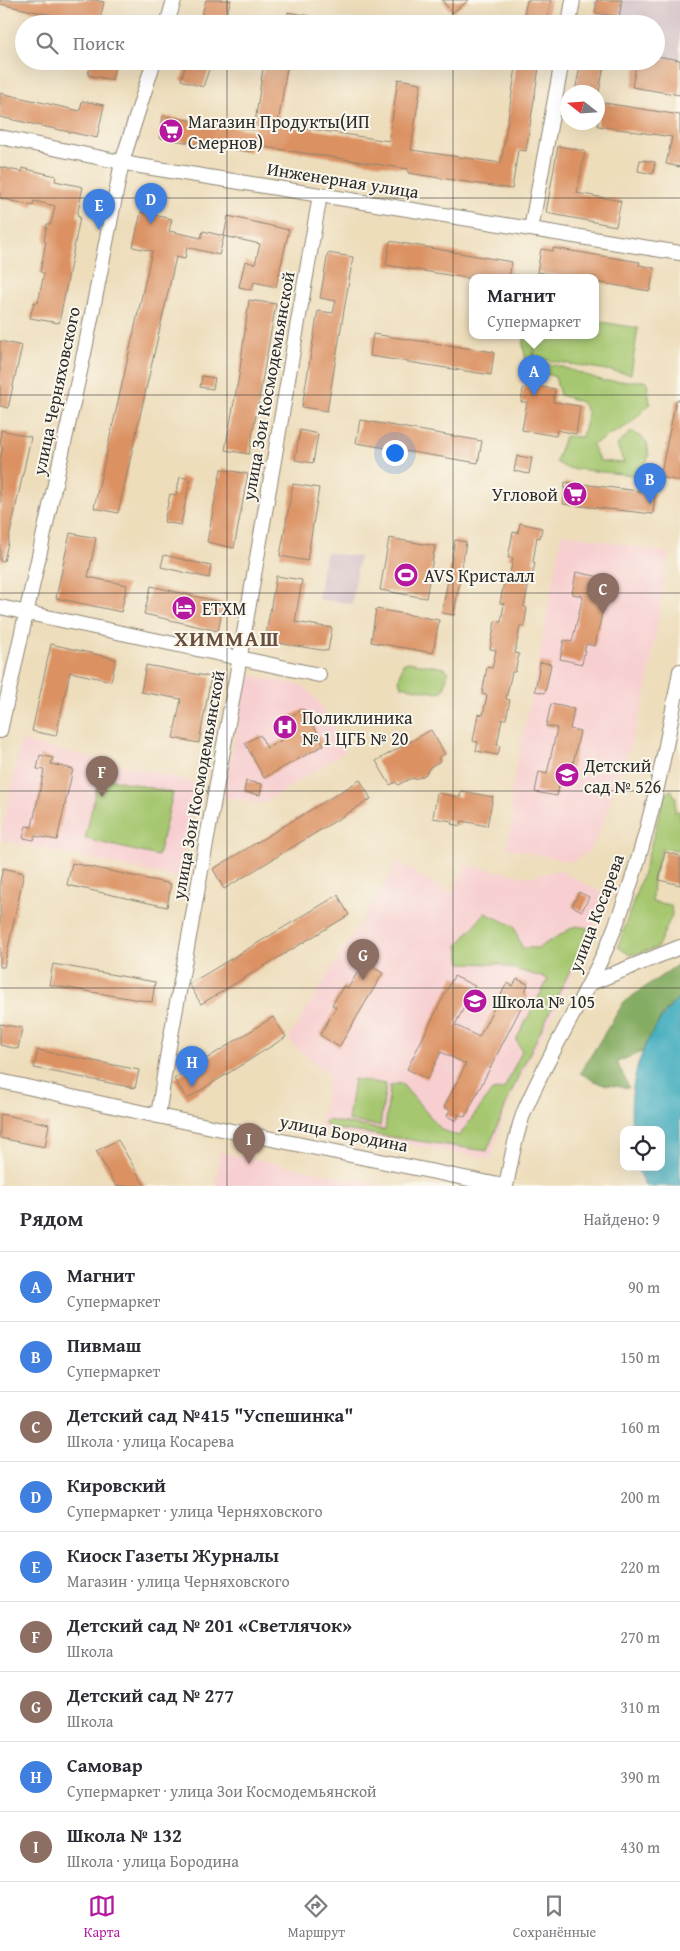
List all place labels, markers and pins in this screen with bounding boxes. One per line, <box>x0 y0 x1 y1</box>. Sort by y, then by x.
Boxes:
place label: Магазин Продукты(ИП Смернов) <box>188 108 370 156</box>
supermarket icon: Магазин Продукты(ИП Смернов) <box>158 118 184 144</box>
pin: D <box>135 183 167 224</box>
pin: E <box>83 189 115 230</box>
pin: A <box>518 355 550 396</box>
pin: B <box>634 463 666 504</box>
place label: Угловой <box>492 481 558 508</box>
supermarket icon: Угловой <box>562 481 588 507</box>
sports icon: AVS Кристалл <box>393 562 419 588</box>
place label: AVS Кристалл <box>424 562 535 589</box>
pin: C <box>587 573 619 614</box>
hotel icon: ЕТХМ <box>171 595 197 621</box>
place label: ЕТХМ <box>202 595 247 622</box>
place label: Поликлиника № 1 ЦГБ № 20 <box>302 704 413 752</box>
hospital icon: Поликлиника № 1 ЦГБ № 20 <box>272 714 298 740</box>
place label: Детcкий сад № 526 <box>583 752 661 800</box>
pin: F <box>86 756 118 797</box>
school or university icon: Детcкий сад № 526 <box>554 762 580 788</box>
pin: G <box>347 939 379 980</box>
school or university icon: Школа № 105 <box>462 988 488 1014</box>
place label: Школа № 105 <box>492 988 595 1015</box>
pin: H <box>176 1046 208 1087</box>
pin: I <box>233 1123 265 1164</box>

